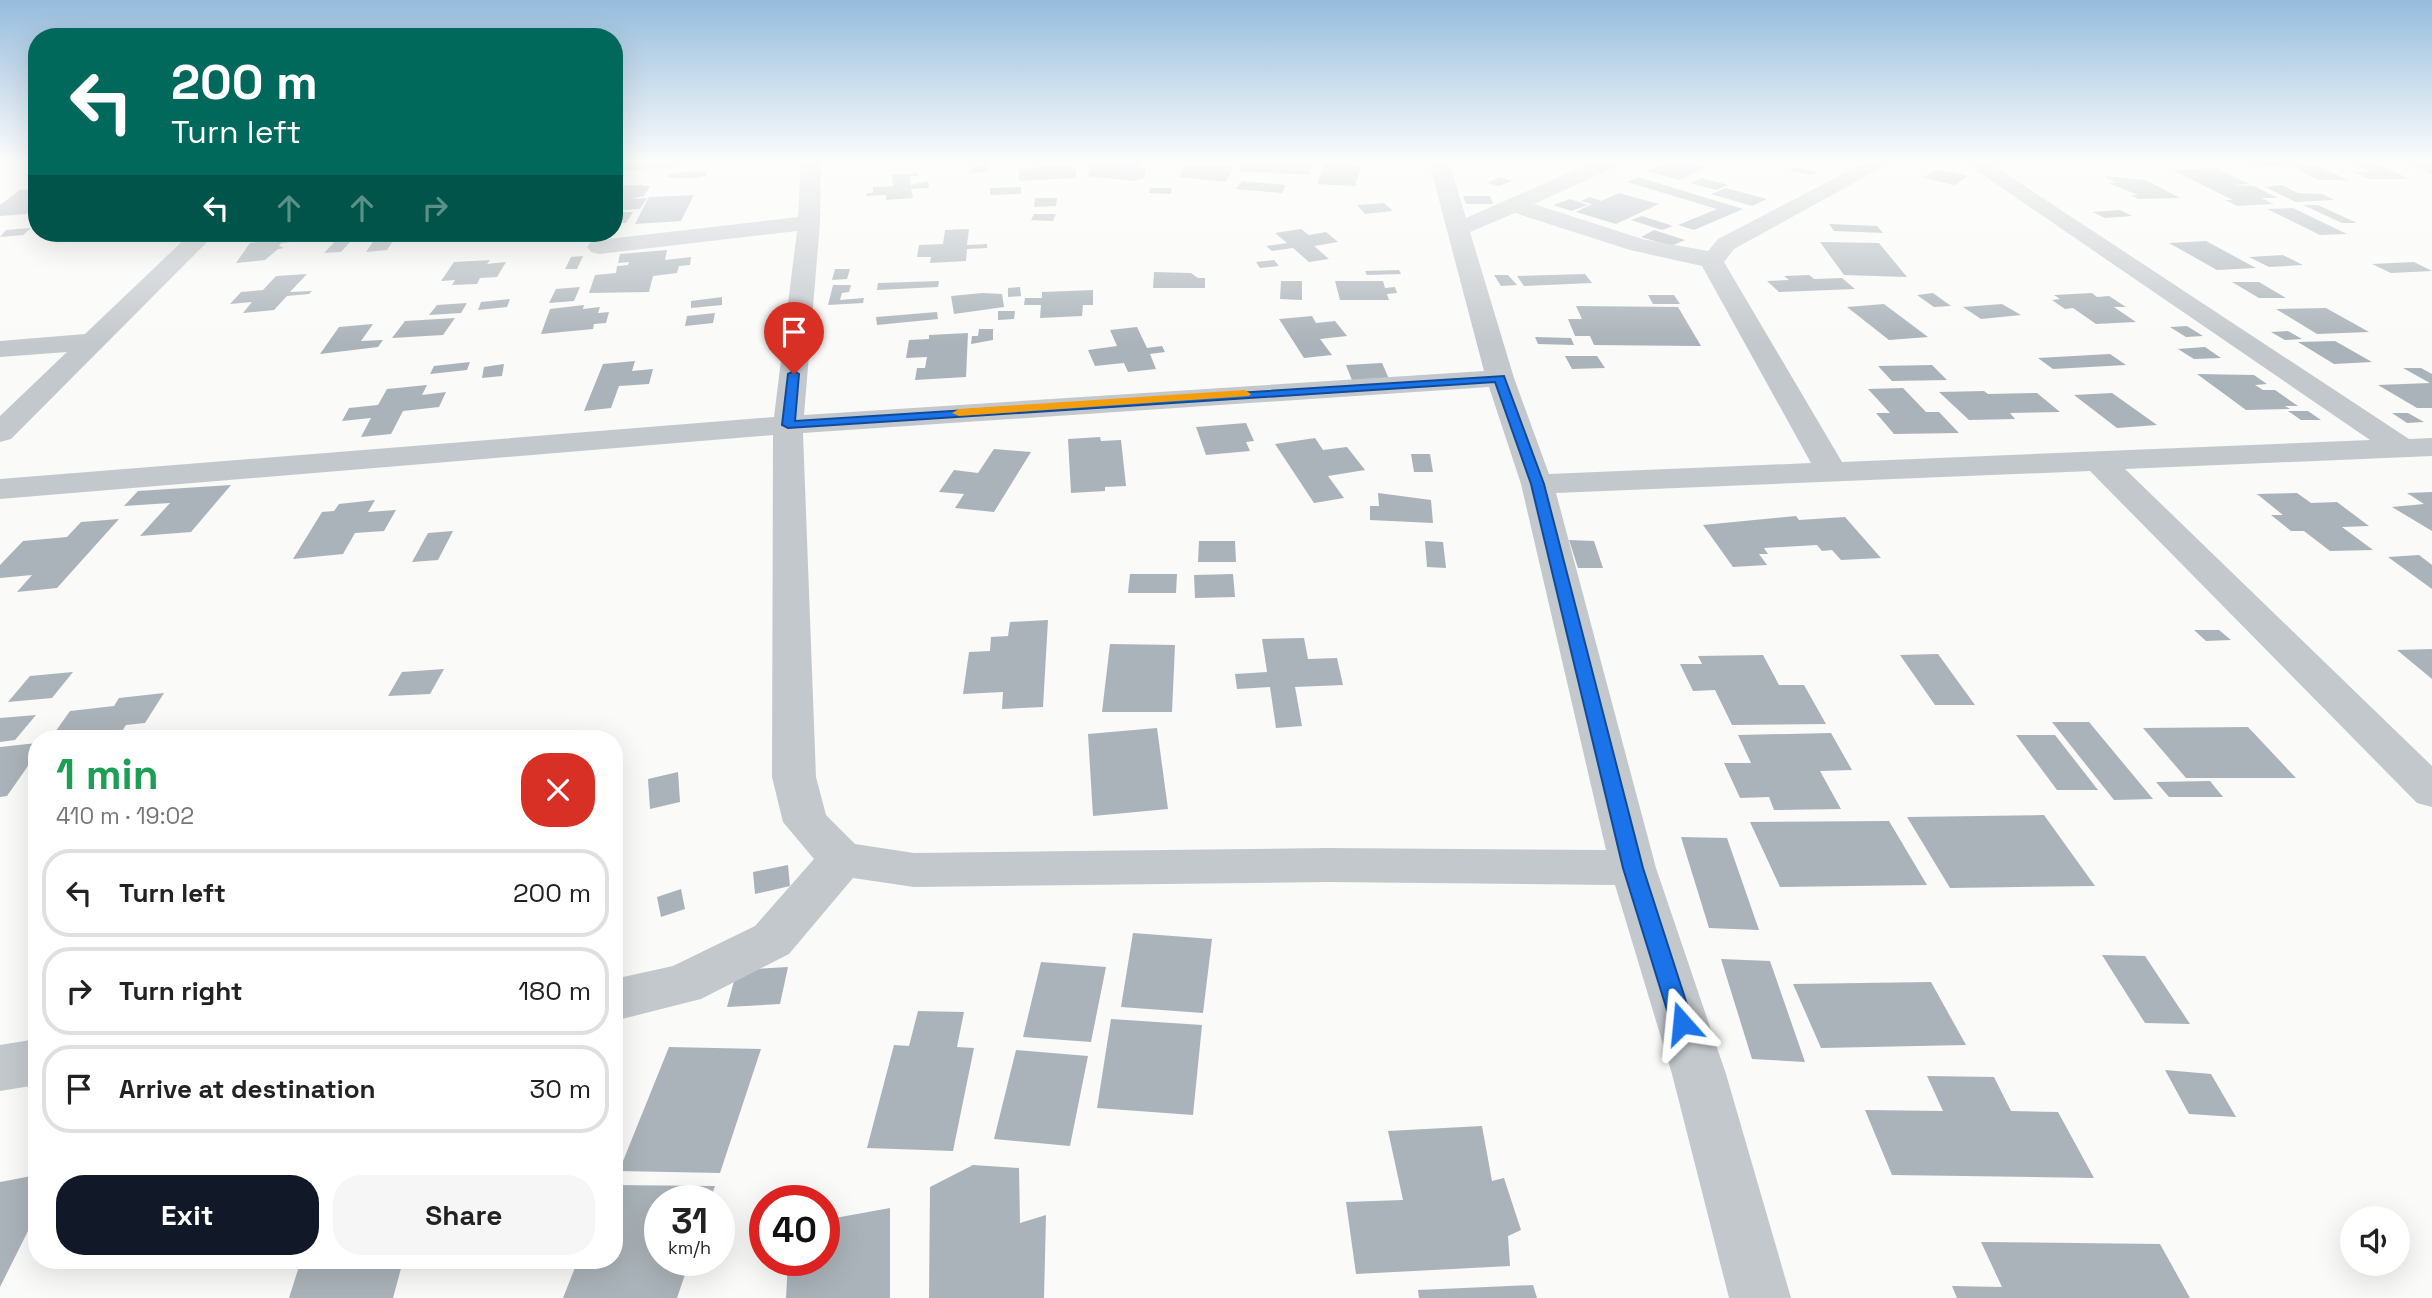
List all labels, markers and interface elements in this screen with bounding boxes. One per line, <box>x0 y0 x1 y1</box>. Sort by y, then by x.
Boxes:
text: 200 m <box>171 51 318 113</box>
icon: left <box>56 56 147 147</box>
text: Turn left <box>171 112 301 152</box>
icon: left <box>197 189 235 227</box>
icon: ahead <box>270 189 308 227</box>
icon: ahead <box>343 189 381 227</box>
icon: right <box>416 189 454 227</box>
pin <box>764 302 824 374</box>
icon: arrive <box>775 313 813 351</box>
text: 1 min <box>56 748 159 801</box>
button: close <box>521 753 595 827</box>
text: 410 m · 19:02 <box>56 801 194 831</box>
icon: left <box>60 874 98 912</box>
text: Turn left <box>119 876 226 910</box>
text: 200 m <box>513 876 591 910</box>
icon: right <box>60 972 98 1010</box>
text: Turn right <box>119 974 243 1008</box>
text: 180 m <box>518 974 591 1008</box>
position arrow <box>1645 986 1719 1060</box>
icon: arrive <box>60 1070 98 1108</box>
text: Arrive at destination <box>119 1072 376 1106</box>
text: 30 m <box>530 1072 591 1106</box>
button: Exit <box>56 1175 319 1255</box>
button: Share <box>333 1175 595 1255</box>
speed limit sign: 40 <box>749 1185 840 1276</box>
text: 31 <box>671 1199 708 1243</box>
map controls <box>2340 1206 2410 1276</box>
button: sound <box>2340 1206 2410 1276</box>
text: km/h <box>668 1236 711 1259</box>

